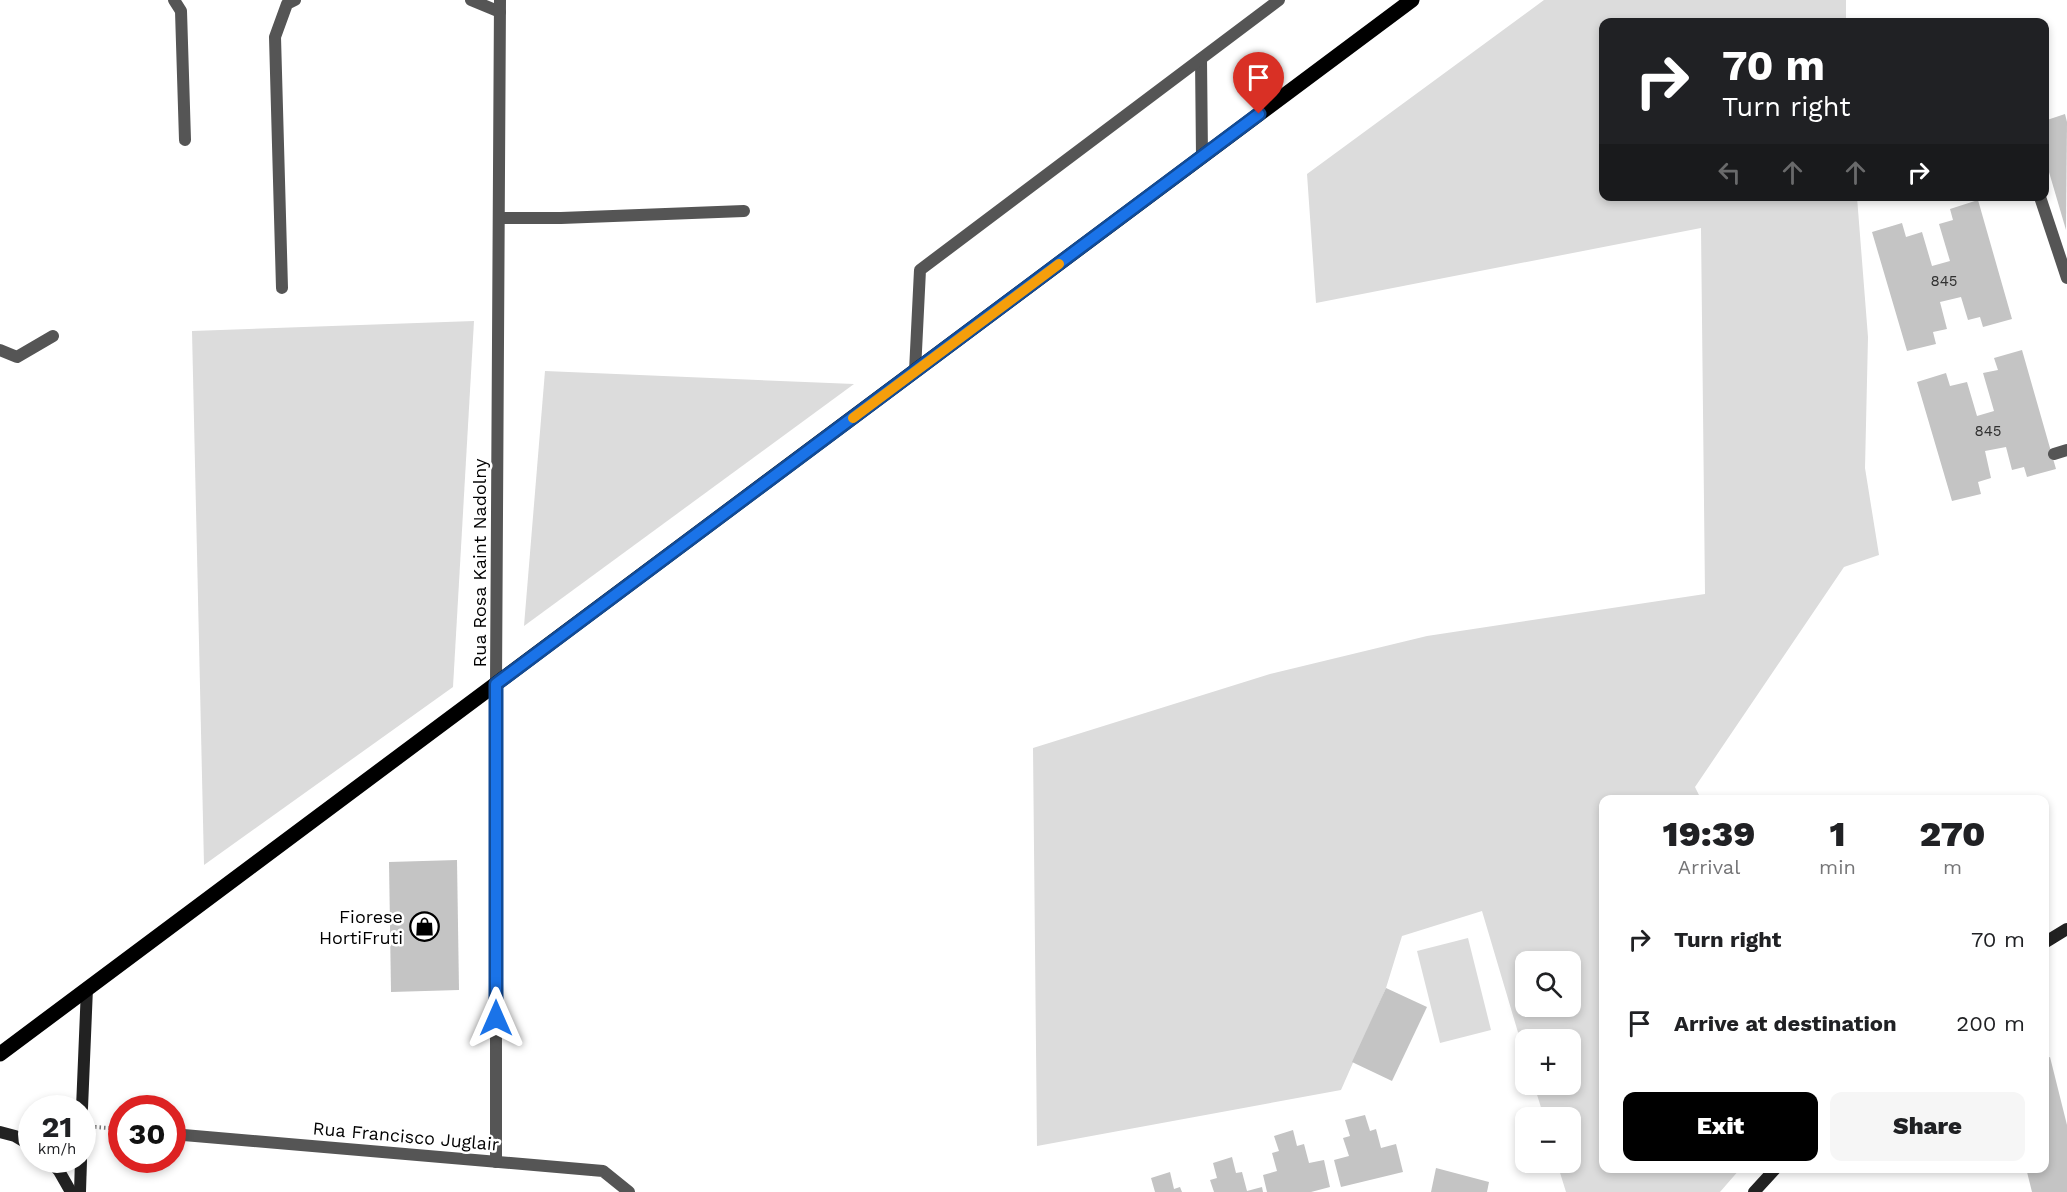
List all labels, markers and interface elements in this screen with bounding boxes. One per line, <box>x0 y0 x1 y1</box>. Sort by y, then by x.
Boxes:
text: 70 m <box>1722 41 1825 90</box>
icon: right <box>1623 42 1701 120</box>
pin <box>1233 52 1284 114</box>
icon: arrive <box>1242 61 1275 94</box>
text: Turn right <box>1722 91 1851 123</box>
icon: left <box>1713 156 1746 189</box>
icon: ahead <box>1776 156 1809 189</box>
icon: ahead <box>1839 156 1872 189</box>
icon: right <box>1902 156 1935 189</box>
house number: 845 <box>1930 272 1958 290</box>
house number: 845 <box>1974 422 2002 440</box>
street label: Rua Rosa Kaint Nadolny <box>469 458 490 667</box>
text: 19:39 <box>1663 813 1755 855</box>
text: 1 <box>1829 813 1845 855</box>
text: 270 <box>1919 813 1985 855</box>
text: Arrival <box>1678 855 1740 879</box>
text: min <box>1819 855 1856 879</box>
text: m <box>1943 855 1962 879</box>
place label: Fiorese HortiFruti <box>319 906 403 948</box>
shop icon: Fiorese HortiFruti <box>408 910 440 942</box>
icon: right <box>1623 923 1656 956</box>
text: Turn right <box>1674 927 1781 952</box>
text: 70 m <box>1971 927 2025 952</box>
map controls <box>1515 951 1581 1173</box>
button: search <box>1515 951 1581 1017</box>
position arrow <box>464 986 528 1050</box>
icon: arrive <box>1623 1007 1656 1040</box>
text: Arrive at destination <box>1674 1011 1897 1036</box>
text: 200 m <box>1956 1011 2025 1036</box>
button: + <box>1515 1029 1581 1095</box>
button: Exit <box>1623 1092 1818 1161</box>
button: Share <box>1830 1092 2025 1161</box>
speed limit sign: 30 <box>108 1095 186 1173</box>
button: − <box>1515 1107 1581 1173</box>
text: 21 <box>42 1109 72 1144</box>
street label: Rua Francisco Juglair <box>312 1117 500 1155</box>
text: km/h <box>38 1140 76 1158</box>

